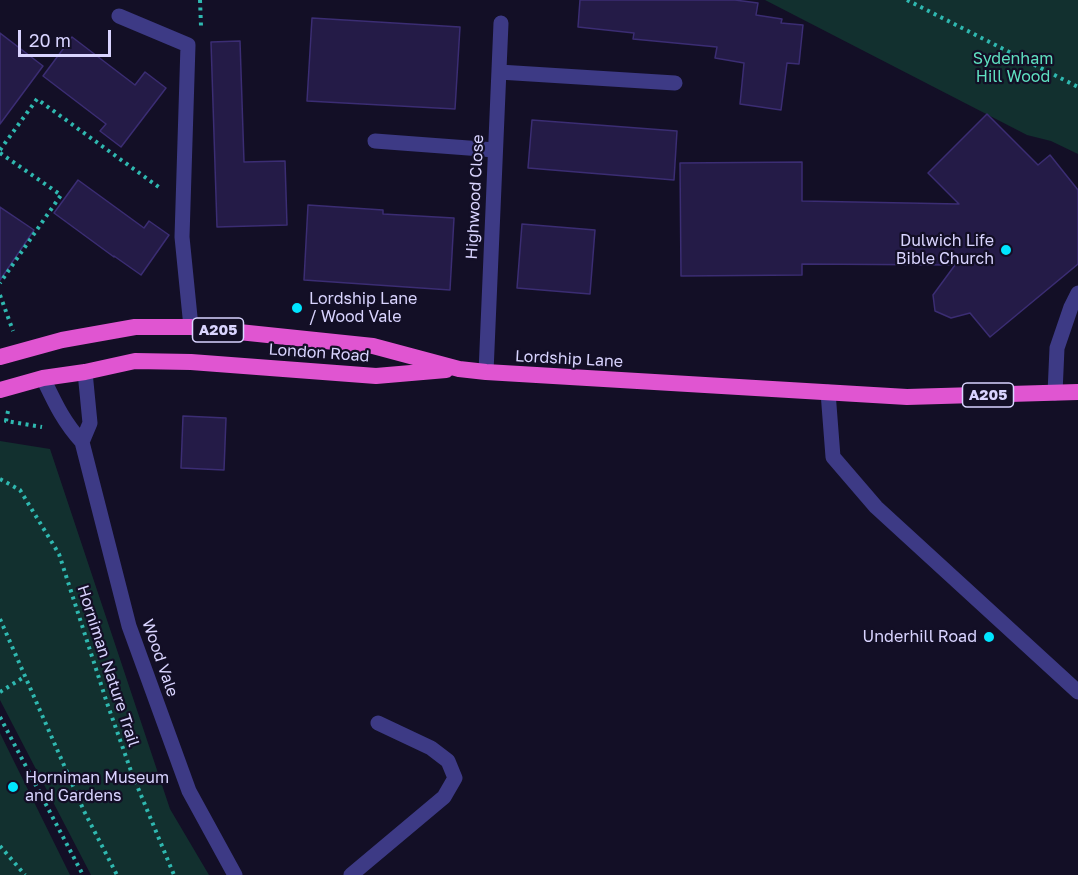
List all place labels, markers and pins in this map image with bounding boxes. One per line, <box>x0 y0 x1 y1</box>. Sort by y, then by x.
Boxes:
place label: Dulwich Life Bible Church <box>896 231 994 269</box>
marker: Dulwich Life Bible Church <box>999 243 1013 257</box>
place label: Lordship Lane / Wood Vale <box>309 289 417 327</box>
marker: Lordship Lane / Wood Vale <box>290 301 304 315</box>
place label: Underhill Road <box>863 627 977 647</box>
marker: Underhill Road <box>982 630 996 644</box>
place label: Horniman Museum and Gardens <box>25 768 169 806</box>
marker: Horniman Museum and Gardens <box>6 780 20 794</box>

